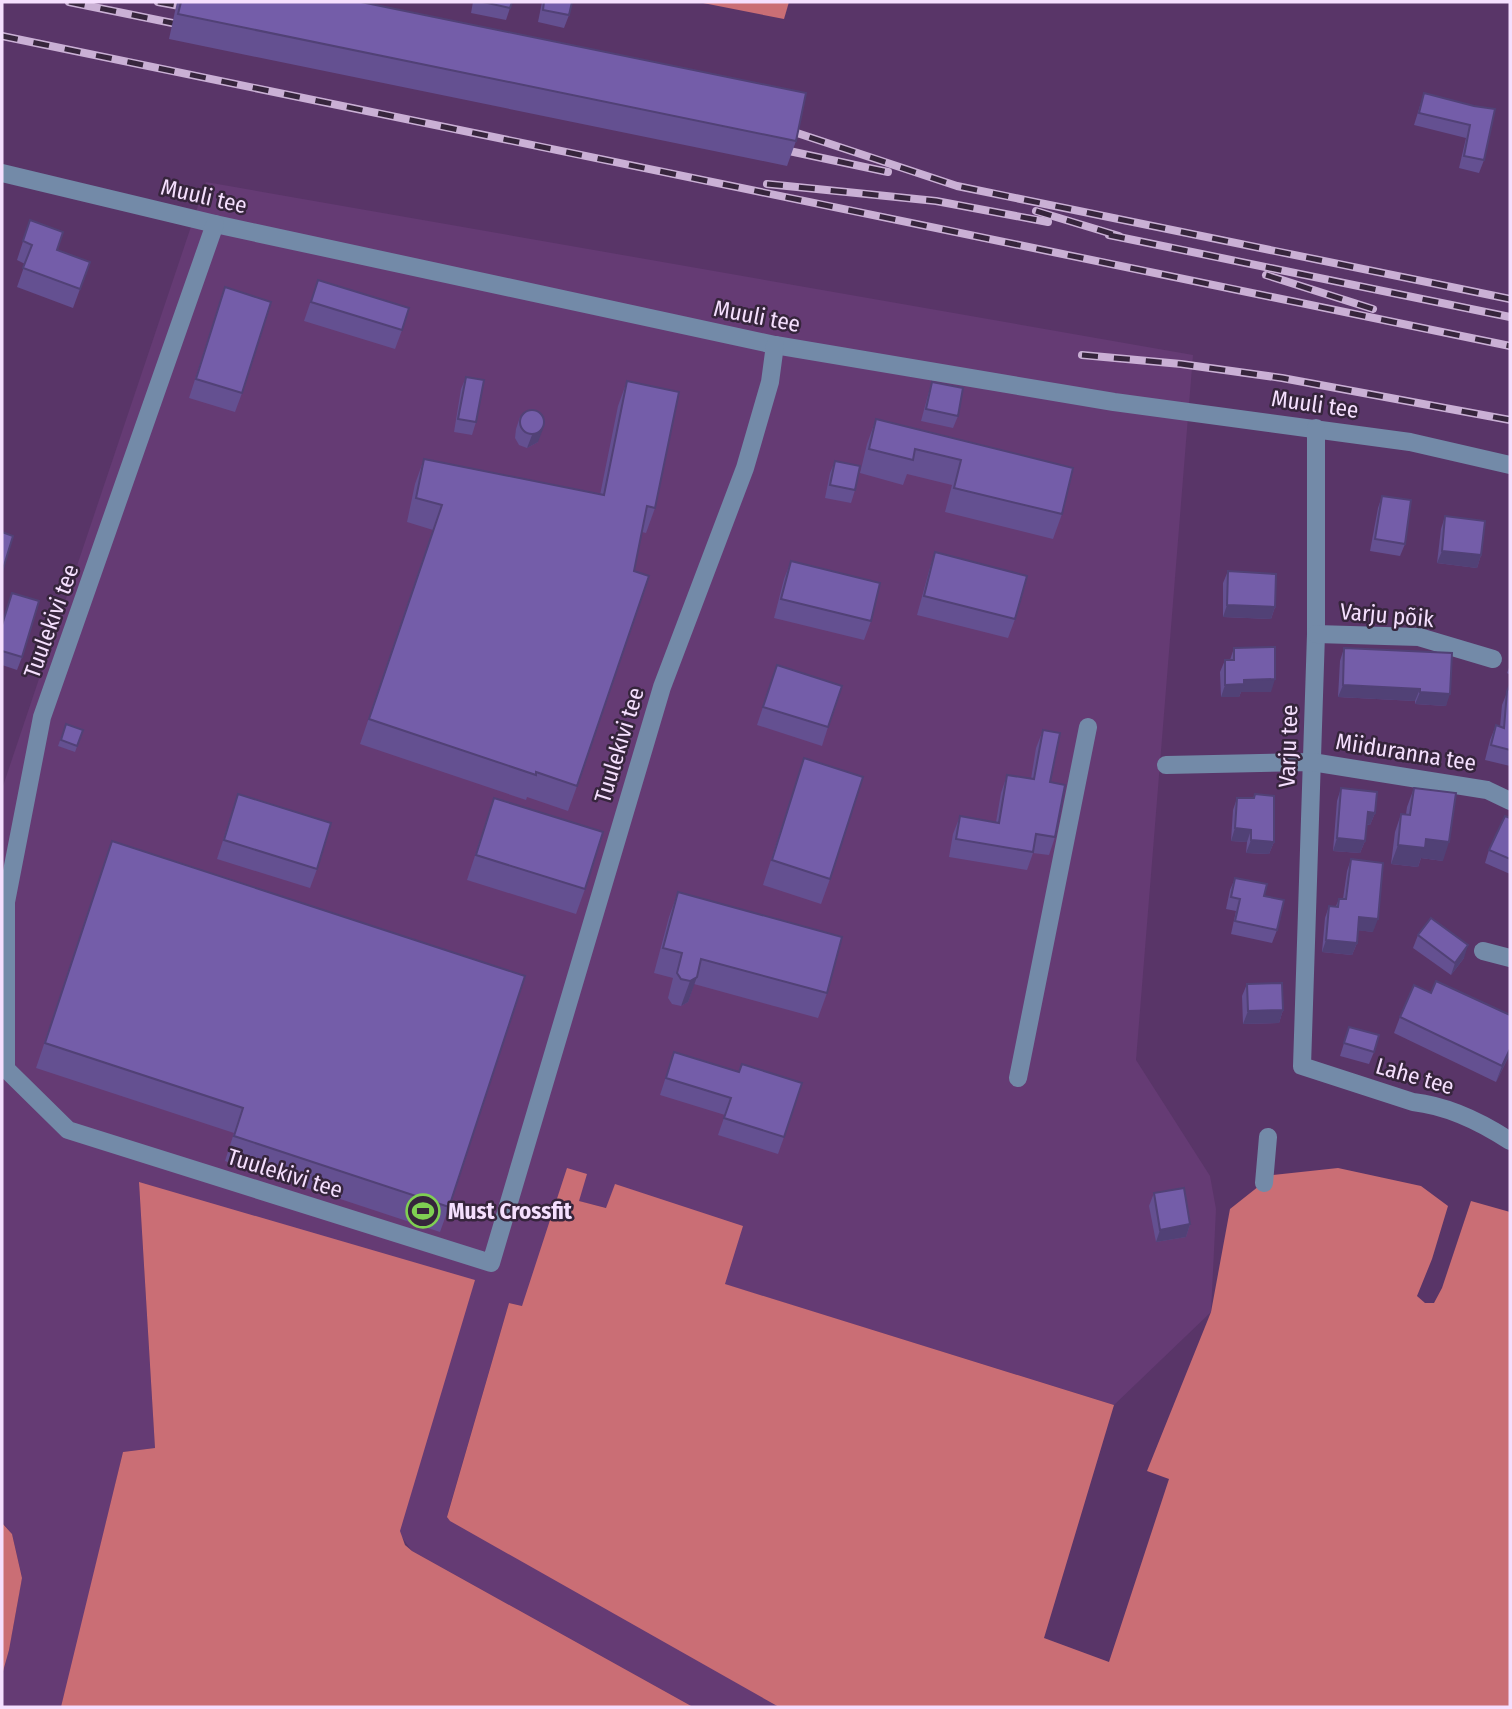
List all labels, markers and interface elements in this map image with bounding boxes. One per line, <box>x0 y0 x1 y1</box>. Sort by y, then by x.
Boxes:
street label: Muuli tee <box>158 173 250 219</box>
street label: Muuli tee <box>711 294 803 338</box>
street label: Muuli tee <box>1270 384 1360 424</box>
street label: Tuulekivi tee <box>17 560 85 682</box>
street label: Varju põik <box>1339 597 1435 633</box>
street label: Tuulekivi tee <box>588 684 650 806</box>
street label: Varju tee <box>1273 704 1303 788</box>
street label: Miiduranna tee <box>1334 727 1478 777</box>
street label: Lahe tee <box>1373 1052 1457 1100</box>
street label: Tuulekivi tee <box>224 1142 346 1204</box>
sports icon: Must Crossfit <box>404 1192 442 1230</box>
place label: Must Crossfit <box>448 1197 573 1225</box>

